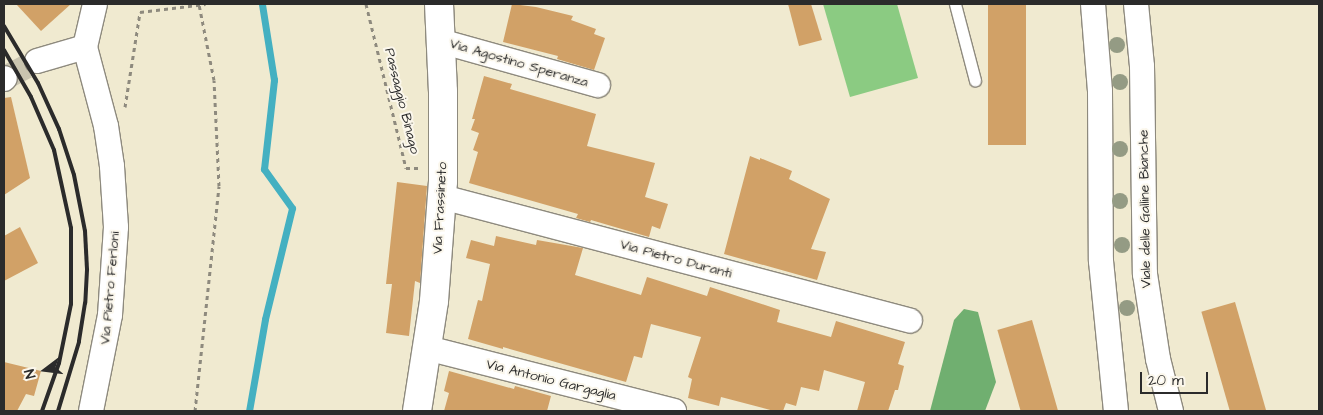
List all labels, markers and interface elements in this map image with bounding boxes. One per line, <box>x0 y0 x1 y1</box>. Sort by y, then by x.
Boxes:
street label: Via Agostino Speranza <box>448 35 590 91</box>
street label: Passaggio Binago <box>381 46 423 156</box>
street label: Viale delle Galline Bianche <box>1135 129 1155 289</box>
street label: Via Frassineto <box>429 161 451 255</box>
street label: Via Pietro Ferloni <box>97 231 123 345</box>
street label: Via Pietro Duranti <box>618 236 734 282</box>
north arrow <box>20 345 70 395</box>
street label: Via Antonio Gargaglia <box>484 356 618 404</box>
scale bar <box>1143 362 1210 394</box>
text: N <box>20 367 41 381</box>
text: 20 m <box>1148 370 1184 391</box>

